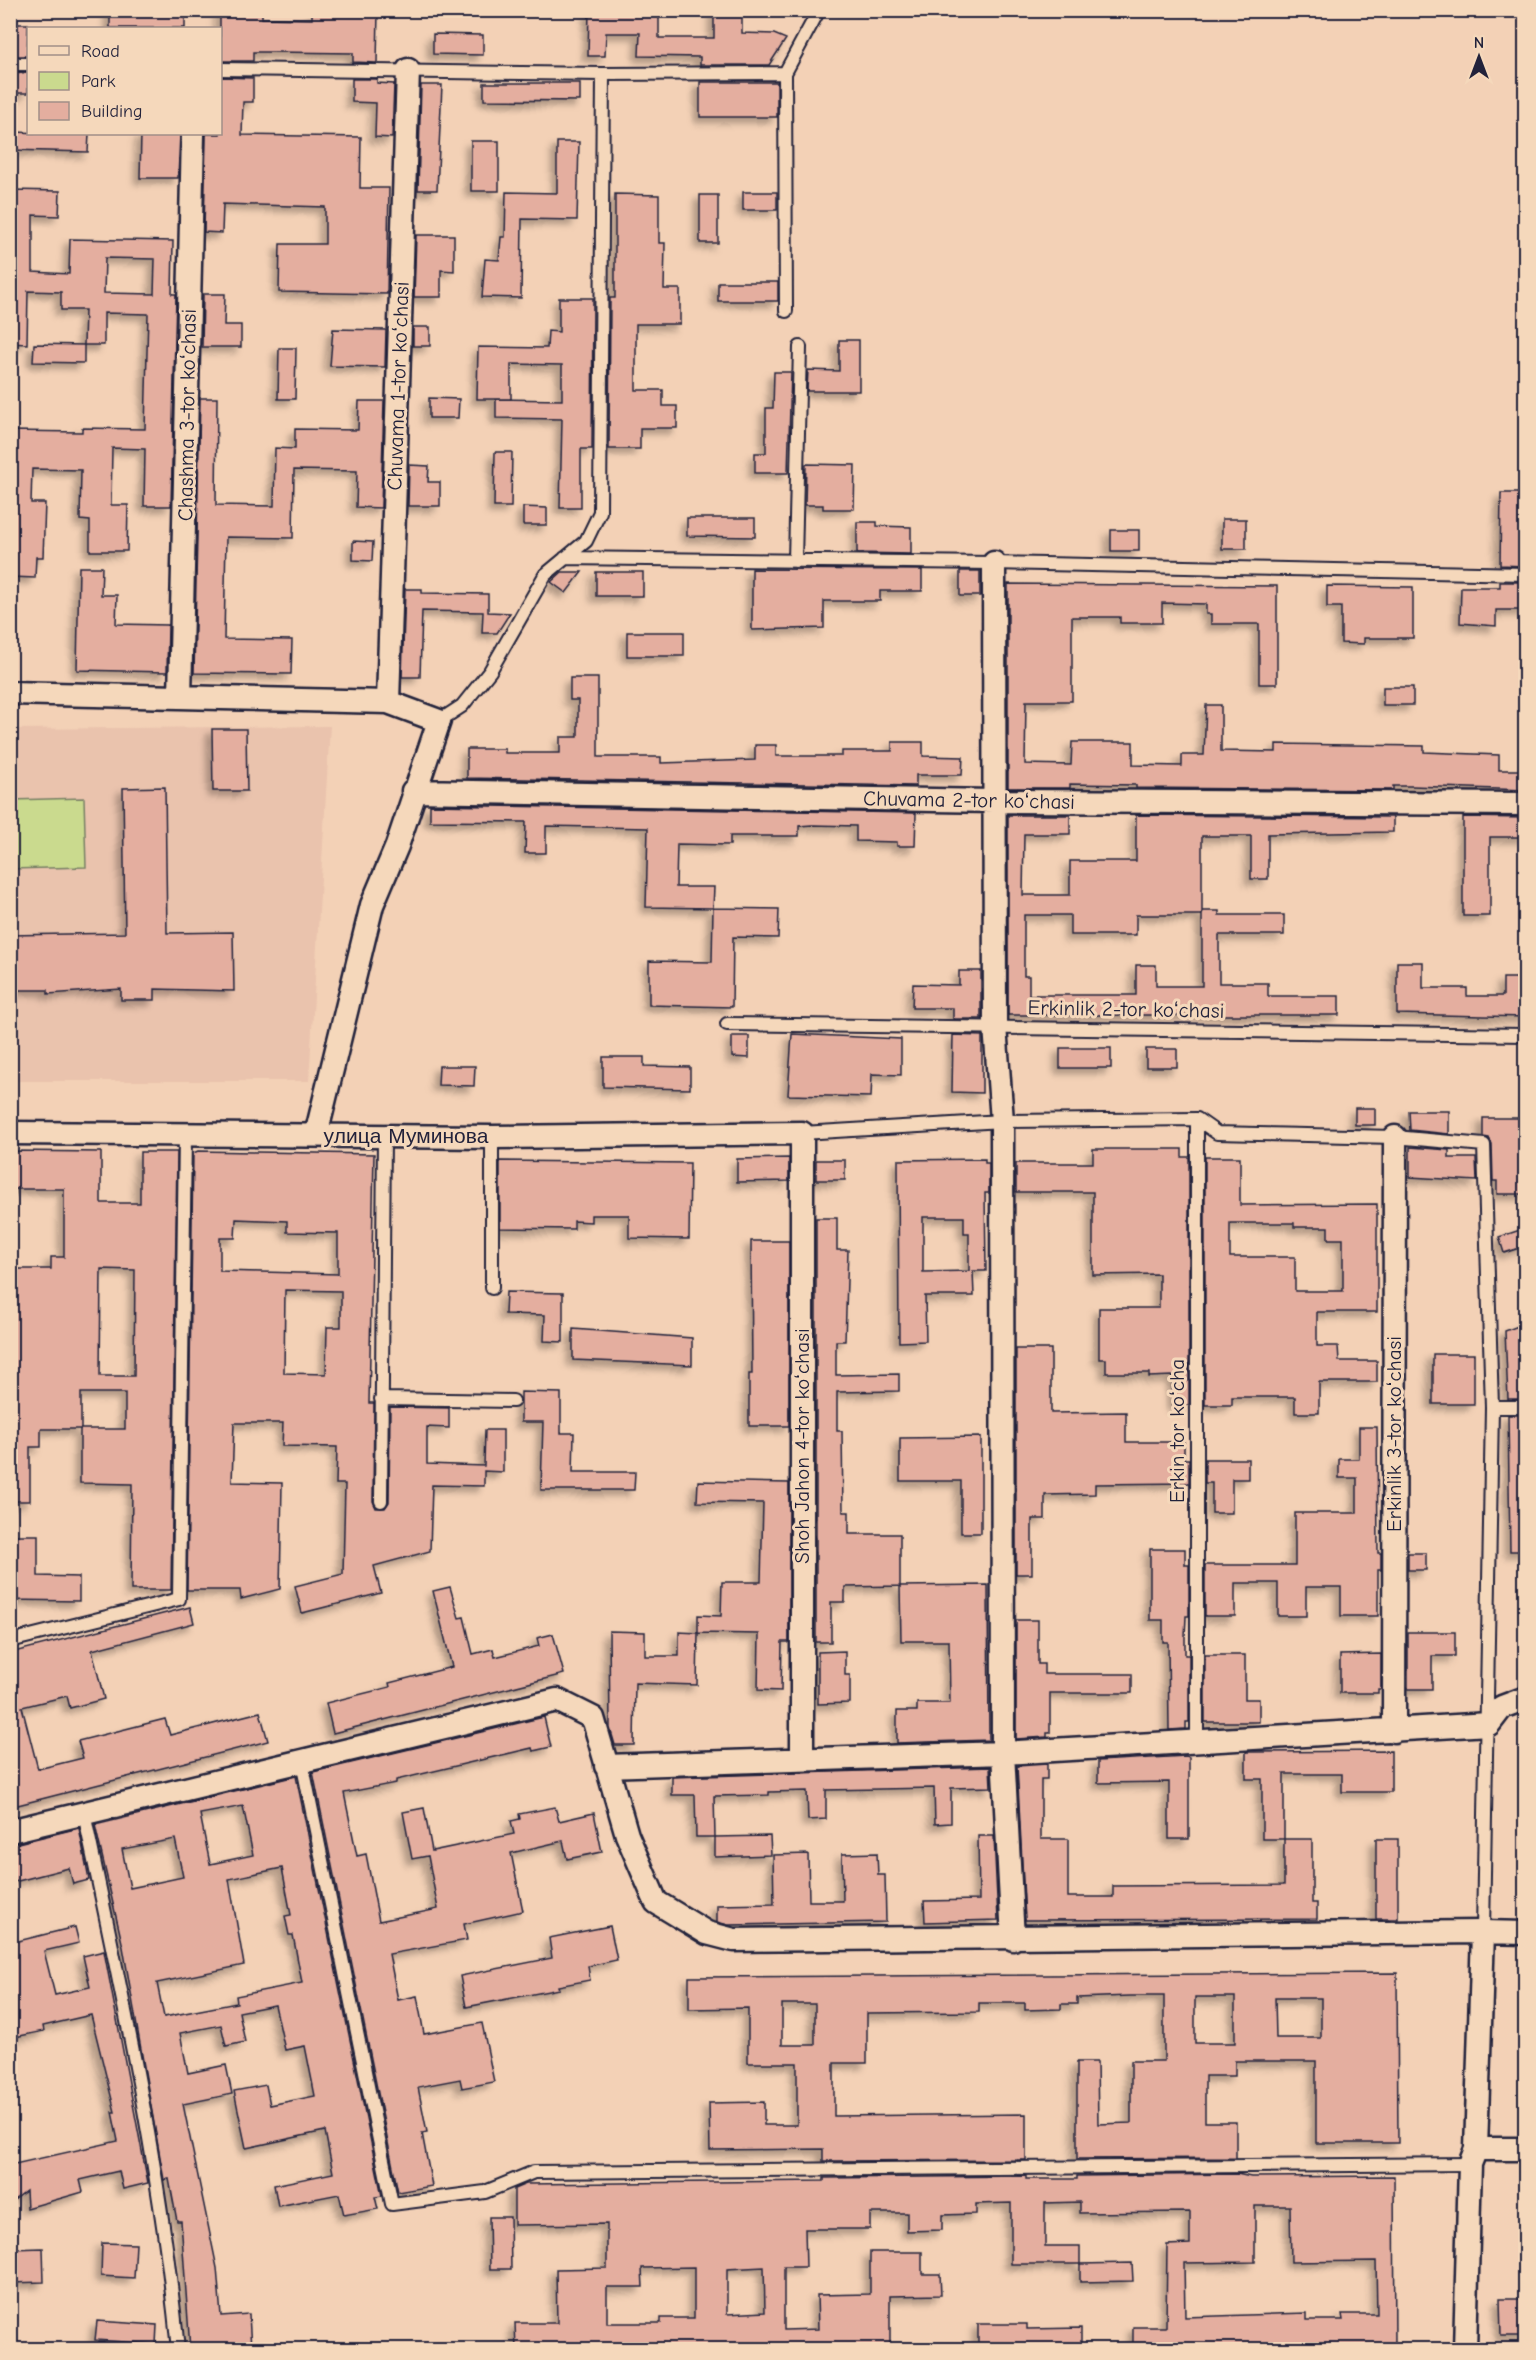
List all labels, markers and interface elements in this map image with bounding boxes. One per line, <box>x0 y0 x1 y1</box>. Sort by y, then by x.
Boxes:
legend <box>27 27 222 135</box>
north arrow <box>1449 27 1509 87</box>
text: N <box>1474 34 1484 52</box>
text: Road <box>81 41 120 62</box>
text: Park <box>81 71 116 92</box>
text: Building <box>81 101 143 122</box>
street label: Chuvama 1-tor koʻchasi <box>382 281 414 491</box>
street label: Chashma 3-tor koʻchasi <box>173 309 201 521</box>
street label: Chuvama 2-tor koʻchasi <box>863 786 1075 814</box>
street label: Erkinlik 2-tor koʻchasi <box>1028 995 1224 1023</box>
street label: улица Муминова <box>324 1124 489 1148</box>
street label: Shoh Jahon 4-tor koʻchasi <box>790 1328 814 1564</box>
street label: Erkinlik 3-tor koʻchasi <box>1382 1336 1406 1532</box>
street label: Erkin tor koʻcha <box>1165 1359 1189 1503</box>

